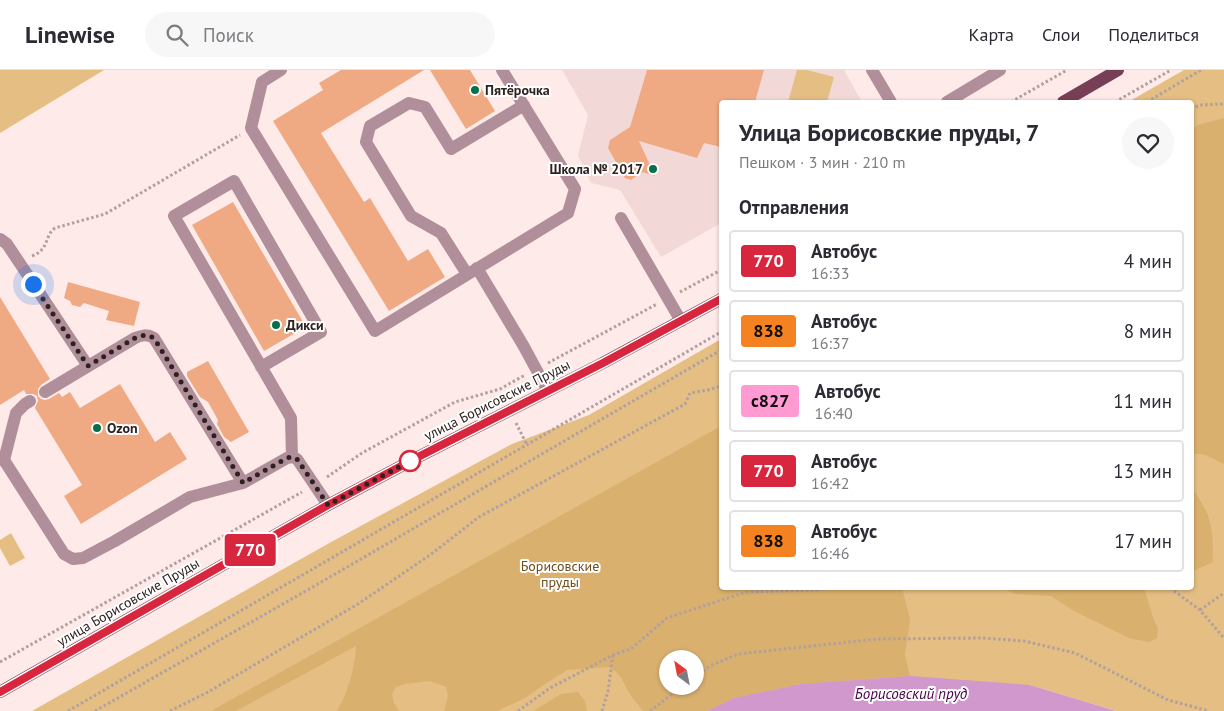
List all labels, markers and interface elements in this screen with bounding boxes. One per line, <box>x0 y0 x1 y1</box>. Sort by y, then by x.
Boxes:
search box <box>145 12 495 57</box>
text: Linewise <box>25 19 115 50</box>
icon: search <box>163 21 191 49</box>
text: Поиск <box>203 23 254 47</box>
text: Карта <box>969 23 1014 46</box>
text: Слои <box>1042 23 1080 46</box>
text: Поделиться <box>1108 23 1199 46</box>
place label: Пятёрочка <box>485 81 550 99</box>
marker: Пятёрочка <box>469 84 481 96</box>
text: Улица Борисовские пруды, 7 <box>739 117 1039 148</box>
button: heart <box>1122 117 1174 169</box>
text: Пешком · 3 мин · 210 m <box>739 152 906 172</box>
place label: Школа № 2017 <box>549 160 643 178</box>
marker: Школа № 2017 <box>647 163 659 175</box>
text: Отправления <box>739 195 849 219</box>
text: Автобус <box>811 239 877 263</box>
text: 770 <box>753 249 784 272</box>
text: 4 мин <box>1124 249 1172 273</box>
text: 16:33 <box>811 263 849 283</box>
your location <box>21 272 46 297</box>
text: Автобус <box>811 309 877 333</box>
place label: Дикси <box>286 316 324 334</box>
marker: Дикси <box>270 319 282 331</box>
text: 838 <box>753 319 784 342</box>
text: 8 мин <box>1124 319 1172 343</box>
text: 16:37 <box>811 333 849 353</box>
street label: улица Борисовские Пруды <box>421 355 573 445</box>
text: Автобус <box>814 379 881 403</box>
text: с827 <box>751 389 789 412</box>
text: 11 мин <box>1113 389 1172 413</box>
text: 16:40 <box>814 403 853 423</box>
place label: Ozon <box>107 419 138 437</box>
marker: Ozon <box>91 422 103 434</box>
text: Автобус <box>811 449 877 473</box>
unlabelled marker <box>399 450 421 472</box>
text: 770 <box>753 459 784 482</box>
text: 13 мин <box>1113 459 1172 483</box>
text: 16:42 <box>811 473 849 493</box>
text: Автобус <box>811 519 877 543</box>
text: 838 <box>753 529 784 552</box>
text: 17 мин <box>1114 529 1172 553</box>
line badge: 770 <box>221 534 279 566</box>
text: 770 <box>235 538 265 561</box>
text: 16:46 <box>811 543 849 563</box>
street label: улица Борисовские Пруды <box>54 554 202 650</box>
park label: Борисовские пруды <box>521 557 599 591</box>
north arrow <box>659 650 704 695</box>
map controls <box>659 650 704 695</box>
water label: Борисовский пруд <box>855 684 968 703</box>

